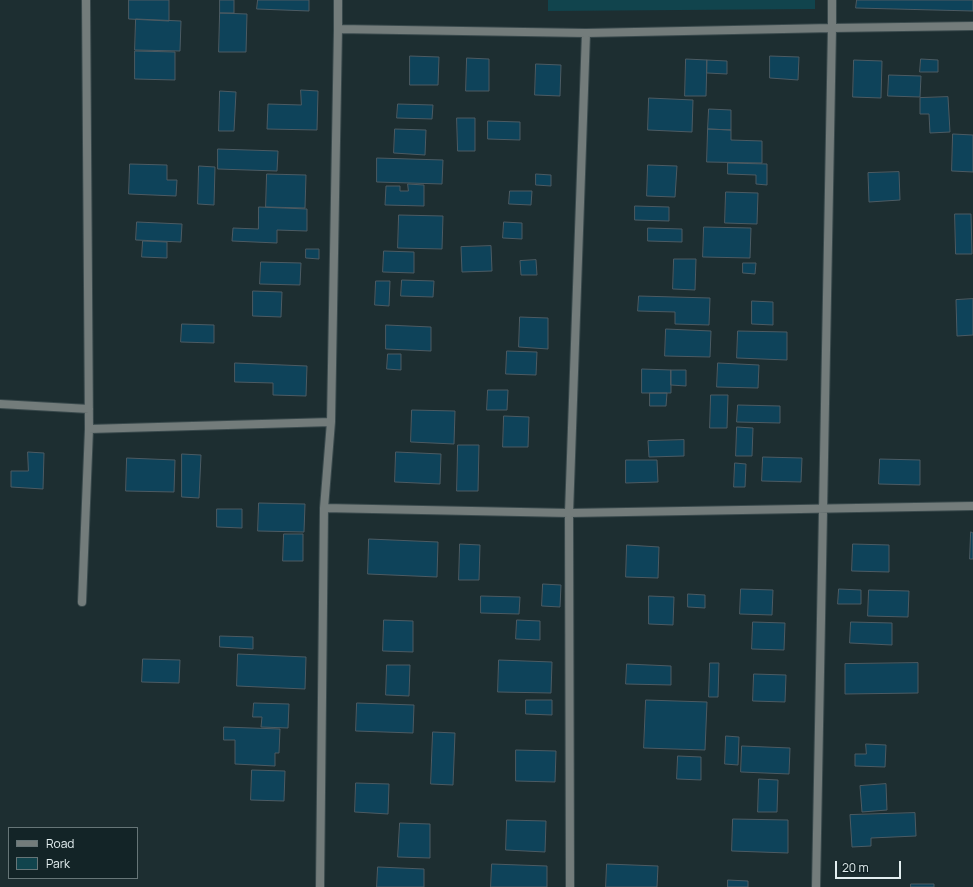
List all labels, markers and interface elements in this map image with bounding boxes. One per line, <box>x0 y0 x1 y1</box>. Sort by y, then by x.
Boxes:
legend <box>8 827 138 879</box>
text: Road <box>46 835 74 852</box>
scale bar <box>837 853 903 879</box>
text: Park <box>46 855 70 872</box>
text: 20 m <box>842 859 869 876</box>

